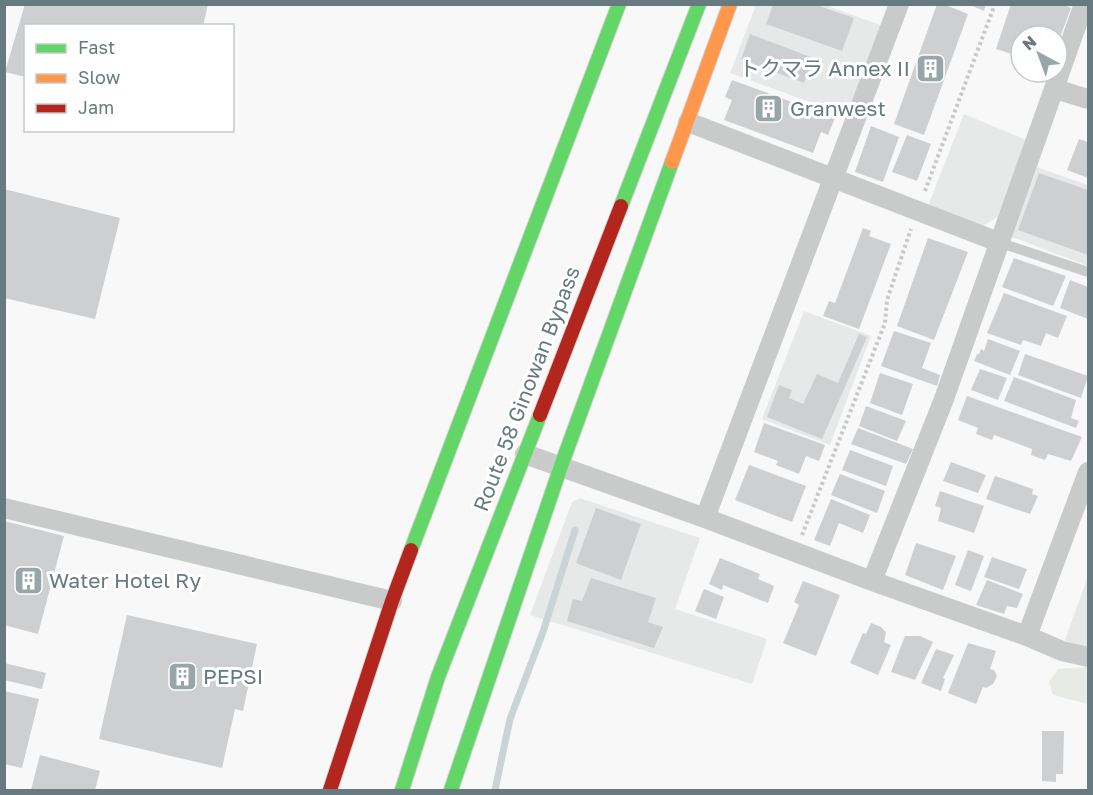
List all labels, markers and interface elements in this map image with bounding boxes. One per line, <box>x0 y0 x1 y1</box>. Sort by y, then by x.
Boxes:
legend <box>24 24 234 132</box>
north arrow <box>1009 24 1069 84</box>
text: N <box>1018 31 1040 54</box>
text: Fast <box>78 36 115 58</box>
building icon: トクマラ Annex II <box>915 53 947 85</box>
place label: トクマラ Annex II <box>739 55 910 81</box>
text: Slow <box>78 66 121 88</box>
building icon: Granwest <box>753 93 785 125</box>
place label: Granwest <box>790 95 886 121</box>
text: Jam <box>78 96 114 118</box>
street label: Route 58 Ginowan Bypass <box>467 262 585 515</box>
building icon: Water Hotel Ry <box>12 565 44 597</box>
place label: Water Hotel Ry <box>49 567 201 593</box>
building icon: PEPSI <box>166 661 198 693</box>
place label: PEPSI <box>203 663 263 689</box>

